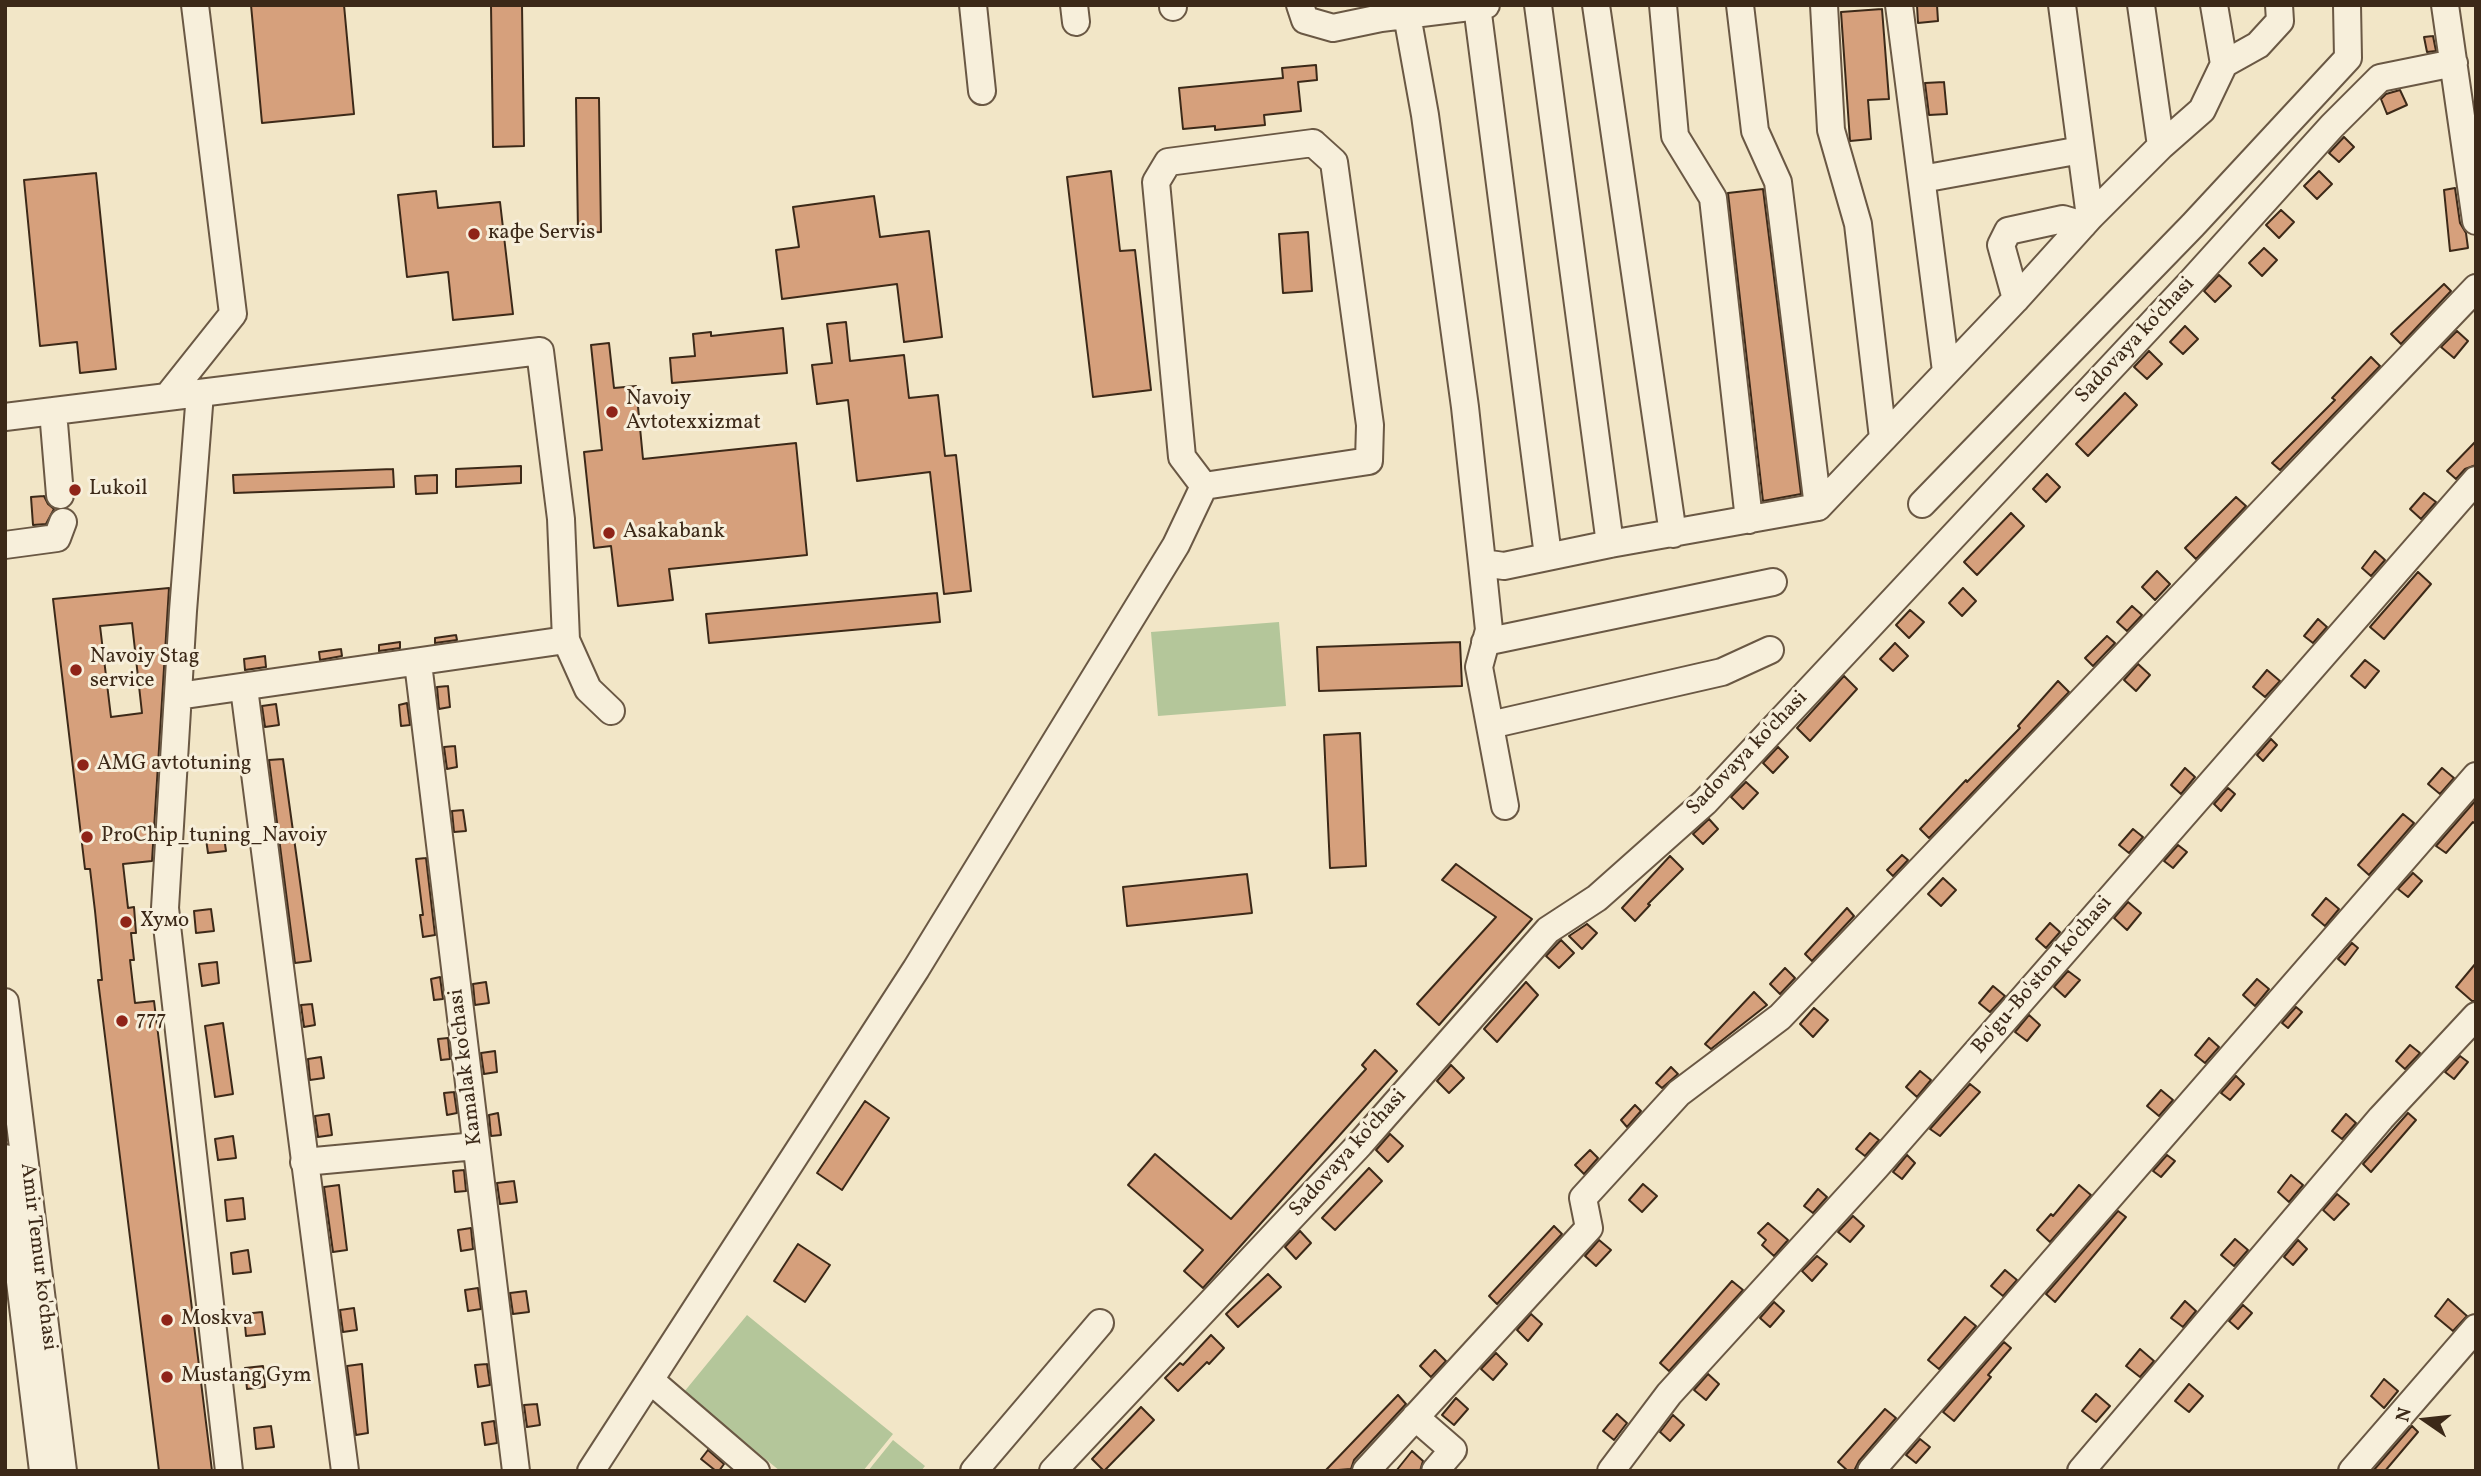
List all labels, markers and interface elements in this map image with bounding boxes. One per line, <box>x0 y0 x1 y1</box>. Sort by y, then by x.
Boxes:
place label: кафе Servis <box>488 221 595 247</box>
marker: кафе Servis <box>466 226 482 242</box>
street label: Sadovaya ko'chasi <box>2071 273 2201 409</box>
place label: Navoiy Avtotexxizmat <box>626 387 761 437</box>
marker: Navoiy Avtotexxizmat <box>604 404 620 420</box>
place label: Lukoil <box>89 477 148 503</box>
marker: Lukoil <box>67 482 83 498</box>
place label: Asakabank <box>623 520 725 546</box>
marker: Asakabank <box>601 525 617 541</box>
place label: Navoiy Stag service <box>90 645 199 695</box>
marker: Navoiy Stag service <box>68 662 84 678</box>
street label: Sadovaya ko'chasi <box>1682 686 1814 822</box>
place label: AMG avtotuning <box>97 752 251 778</box>
marker: AMG avtotuning <box>75 757 91 773</box>
place label: ProChip_tuning_Navoiy <box>101 824 327 850</box>
marker: ProChip_tuning_Navoiy <box>79 829 95 845</box>
street label: Bo'gu-Bo'ston ko'chasi <box>1967 892 2119 1060</box>
place label: Хумо <box>140 909 189 935</box>
marker: Хумо <box>118 914 134 930</box>
street label: Kamalak ko'chasi <box>445 987 489 1147</box>
place label: 777 <box>136 1008 167 1034</box>
marker: 777 <box>114 1013 130 1029</box>
street label: Sadovaya ko'chasi <box>1285 1085 1413 1223</box>
street label: Amir Temur ko'chasi <box>13 1162 61 1352</box>
place label: Moskva <box>181 1307 253 1333</box>
marker: Moskva <box>159 1312 175 1328</box>
place label: Mustang Gym <box>181 1364 312 1390</box>
marker: Mustang Gym <box>159 1369 175 1385</box>
north arrow <box>2390 1385 2460 1455</box>
text: N <box>2390 1405 2419 1425</box>

